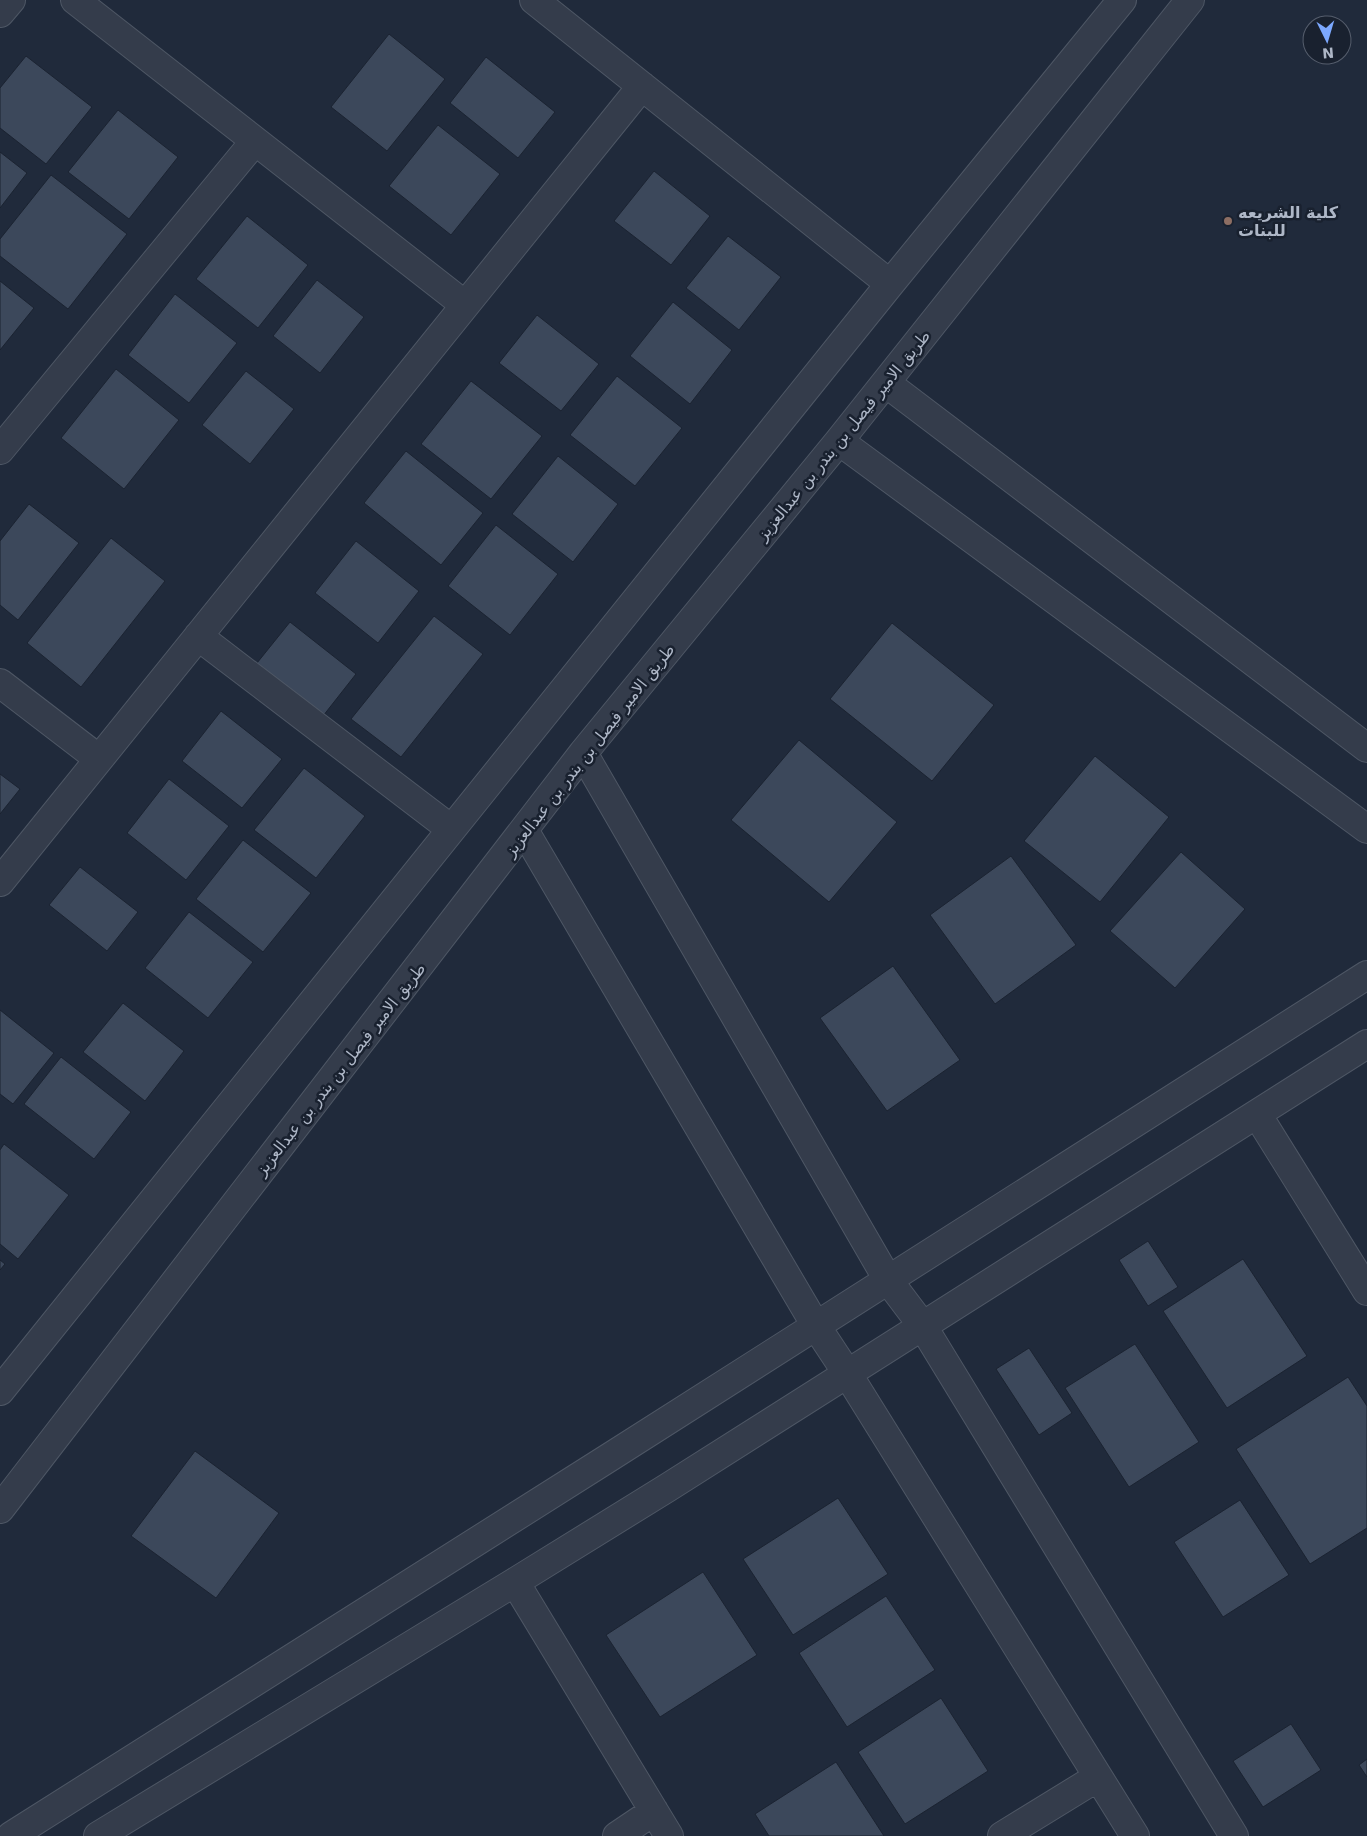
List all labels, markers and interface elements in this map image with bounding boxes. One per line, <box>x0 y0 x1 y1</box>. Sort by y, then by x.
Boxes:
north arrow <box>1302 15 1352 65</box>
text: N <box>1322 44 1335 61</box>
place label: كلية الشريعه للبنات <box>1238 203 1339 240</box>
marker: كلية الشريعه للبنات <box>1222 215 1234 227</box>
street label: طريق الامير فيصل بن بندر بن عبدالعزيز <box>752 326 935 546</box>
street label: طريق الامير فيصل بن بندر بن عبدالعزيز <box>500 640 679 862</box>
street label: طريق الامير فيصل بن بندر بن عبدالعزيز <box>251 959 430 1181</box>

